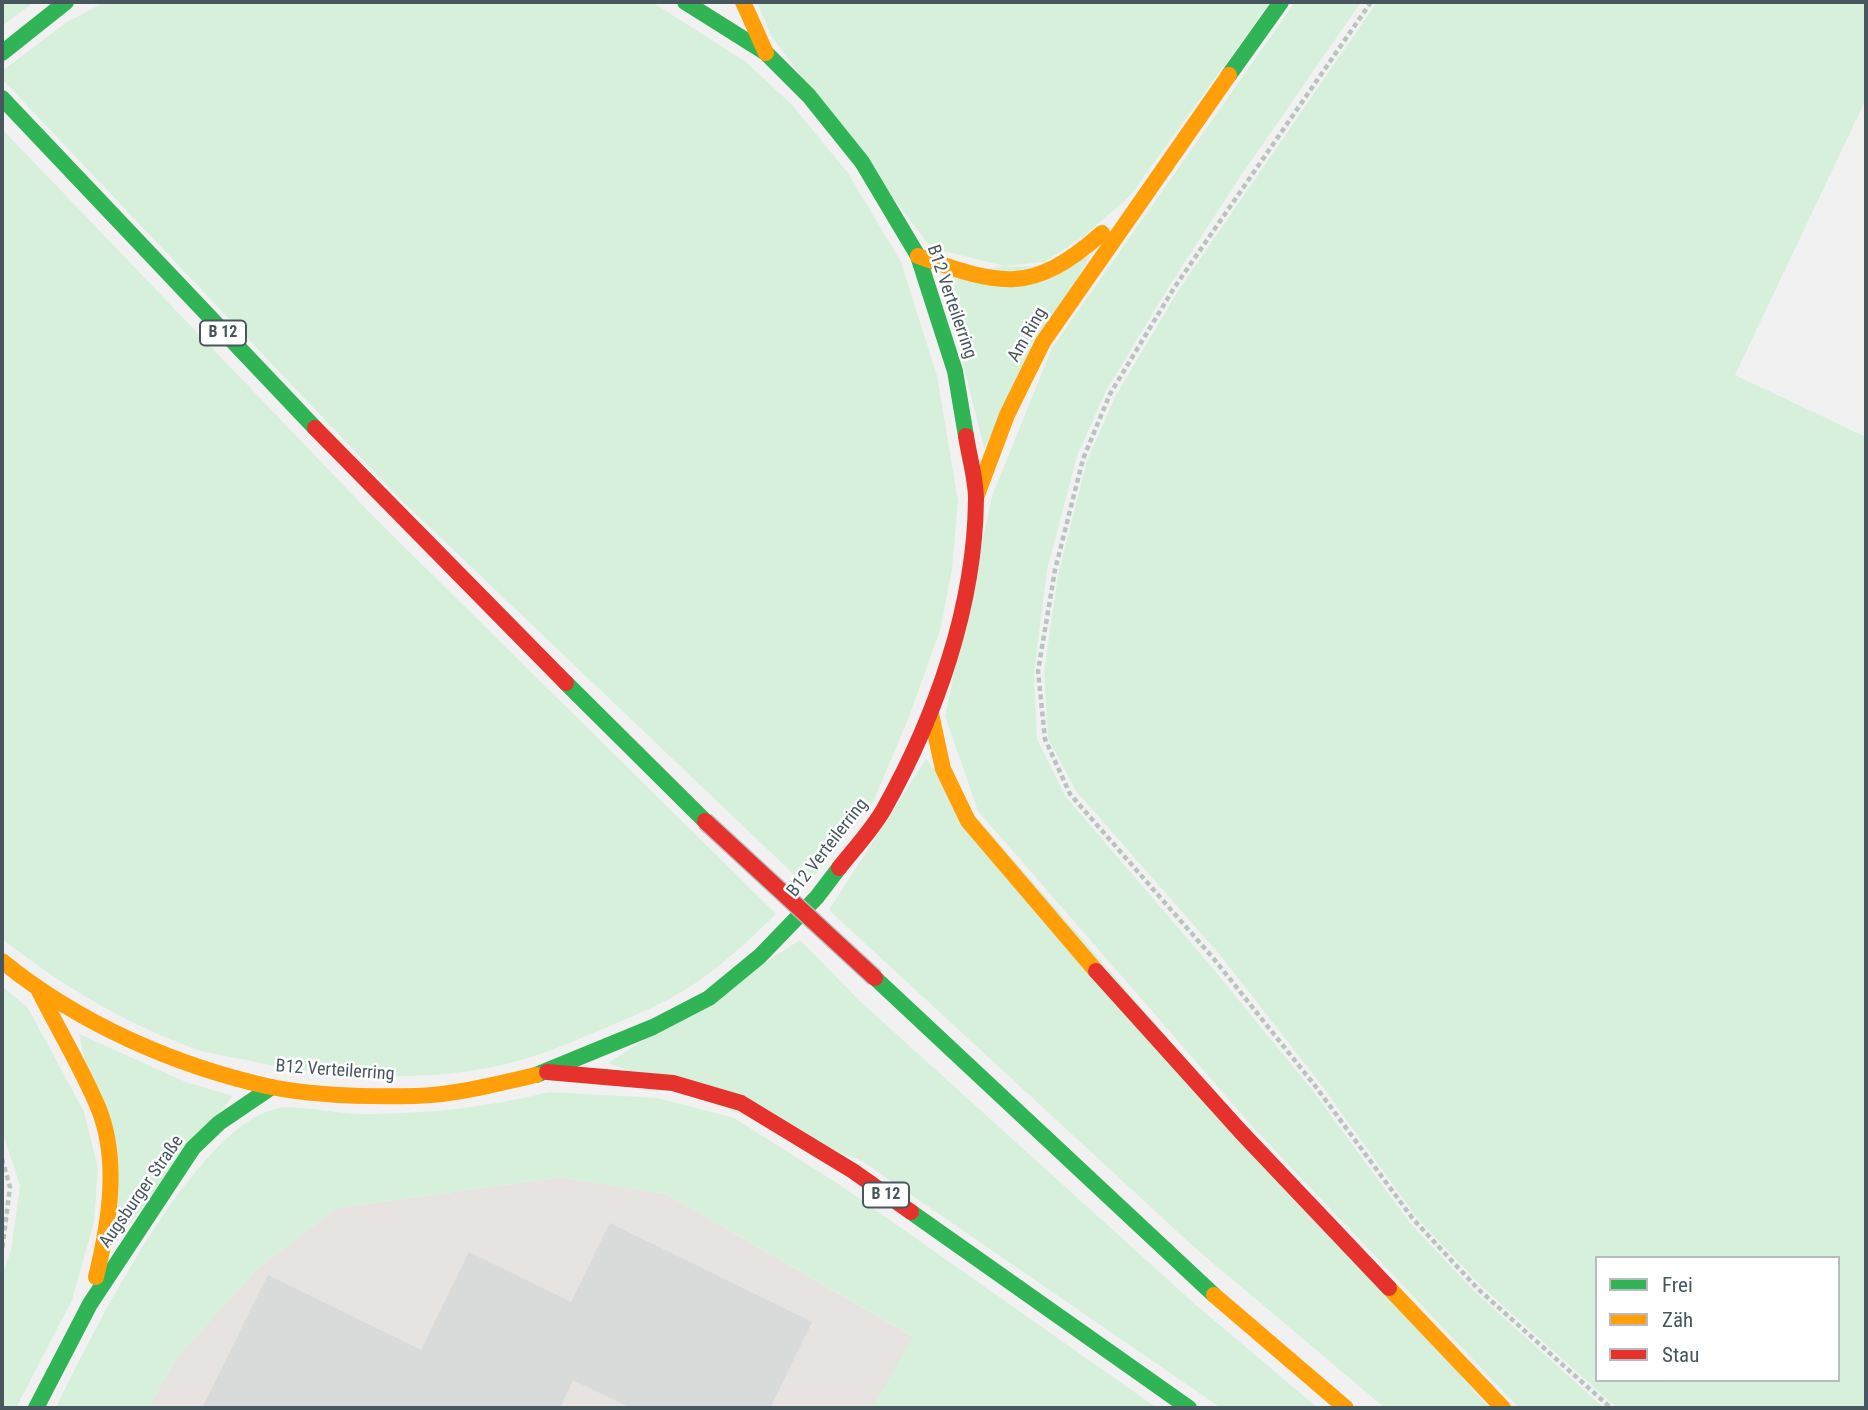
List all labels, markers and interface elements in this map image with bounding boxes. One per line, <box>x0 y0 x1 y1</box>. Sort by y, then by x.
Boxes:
street label: B12 Verteilerring <box>921 242 981 362</box>
street label: Am Ring <box>1004 304 1052 366</box>
road number: B 12 <box>200 320 246 346</box>
street label: B12 Verteilerring <box>783 794 873 902</box>
street label: B12 Verteilerring <box>275 1056 395 1086</box>
street label: Augsburger Straße <box>95 1132 189 1252</box>
road number: B 12 <box>863 1182 909 1208</box>
legend <box>1595 1256 1840 1382</box>
text: Frei <box>1662 1273 1693 1297</box>
text: Zäh <box>1662 1308 1693 1332</box>
text: Stau <box>1662 1343 1699 1367</box>

